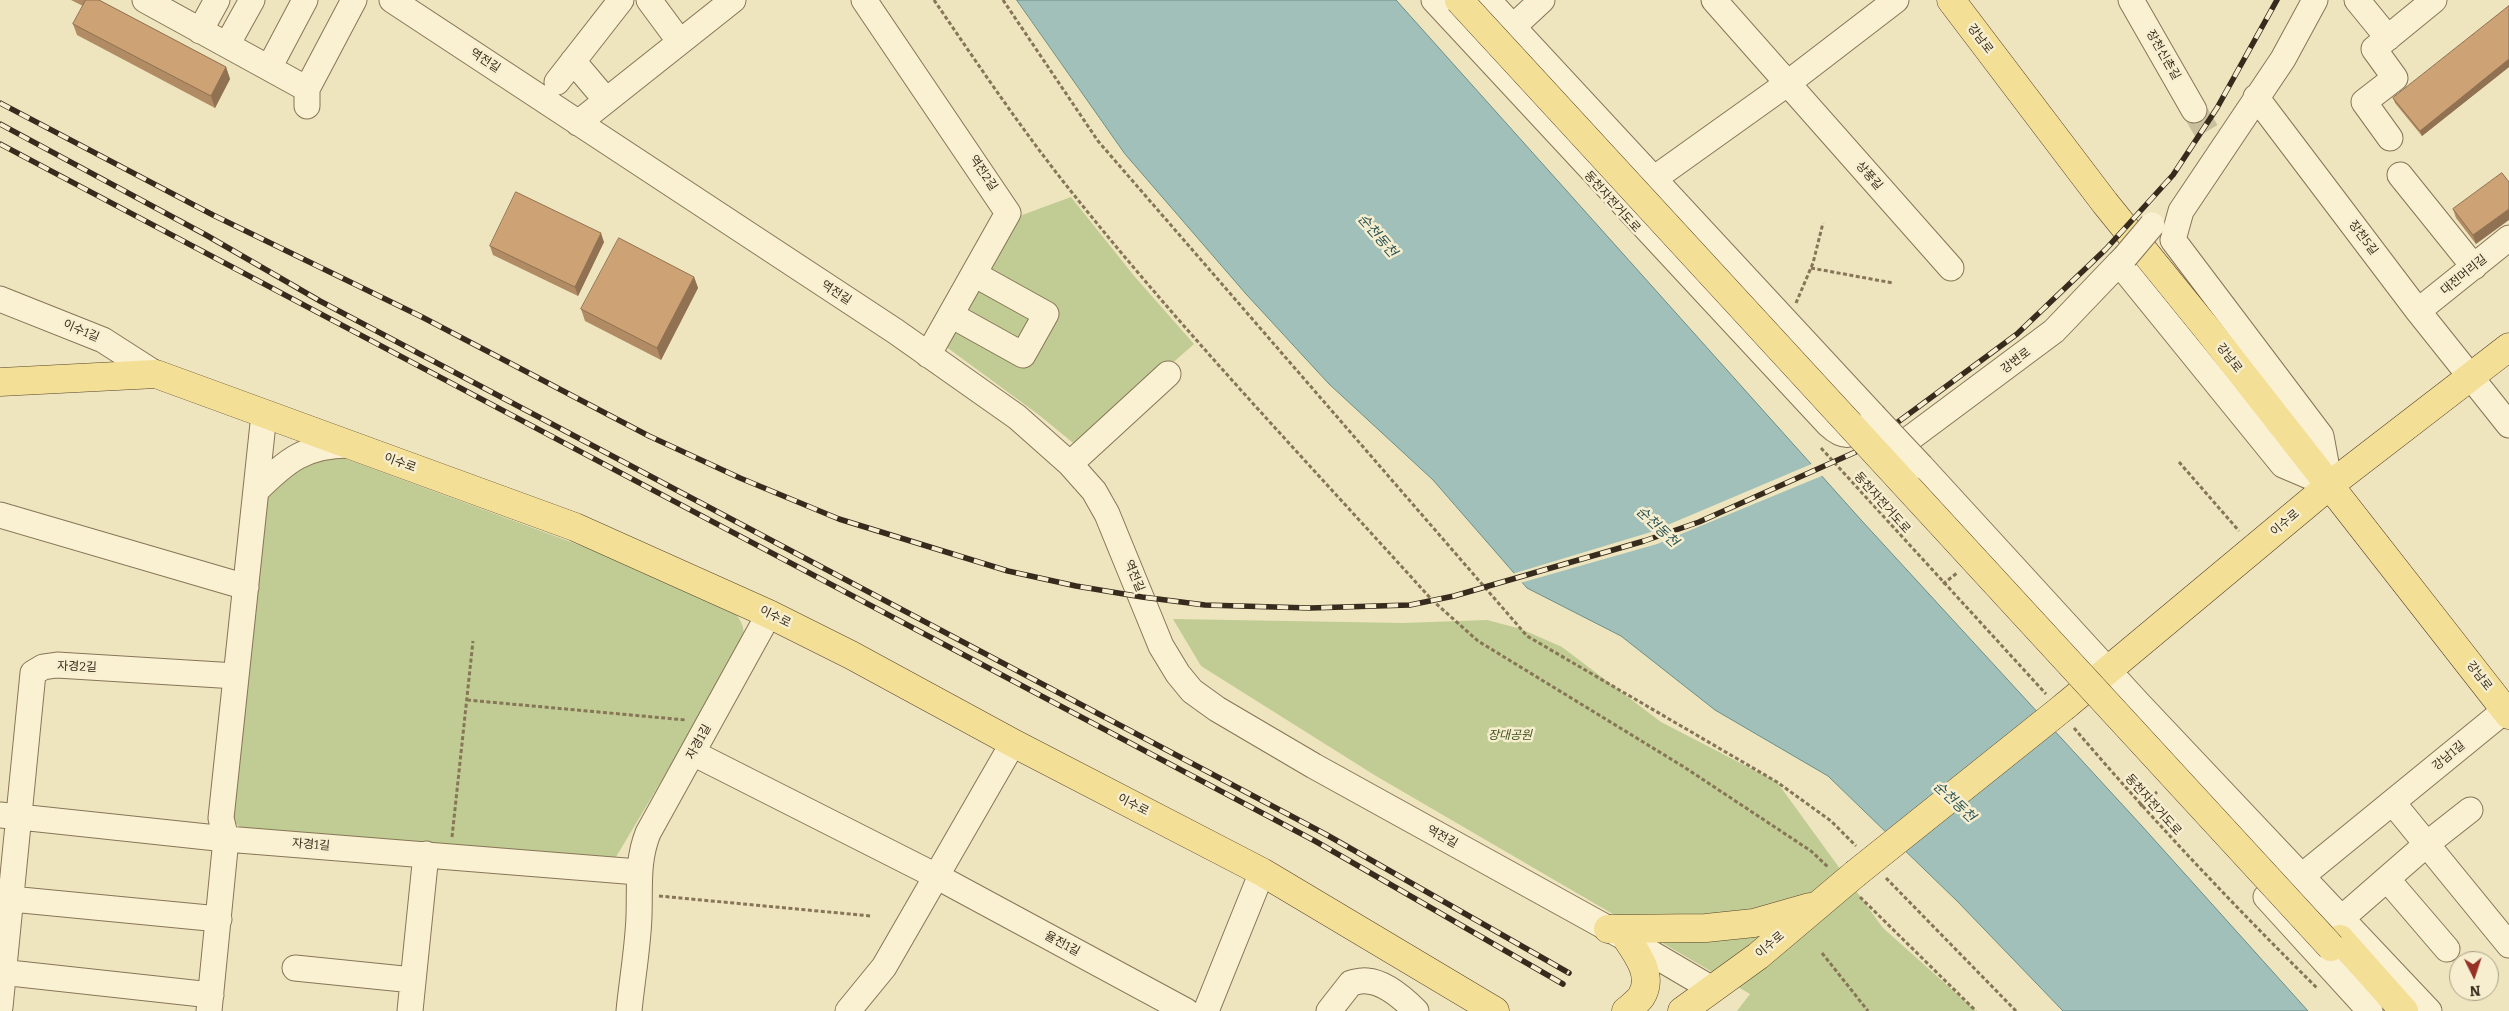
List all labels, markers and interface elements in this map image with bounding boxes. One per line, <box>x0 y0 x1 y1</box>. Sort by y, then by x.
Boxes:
street label: 강남로 <box>1964 21 1996 57</box>
street label: 장천신촌길 <box>2143 27 2183 83</box>
street label: 역전길 <box>467 46 503 76</box>
street label: 역전2길 <box>966 153 1000 193</box>
street label: 상풍길 <box>1853 159 1885 193</box>
street label: 동천자전거도로 <box>1581 168 1643 236</box>
water label: 순천동천 <box>1354 211 1400 261</box>
street label: 장천5길 <box>2345 218 2381 258</box>
street label: 대전머리길 <box>2438 252 2490 298</box>
street label: 역전길 <box>818 278 854 308</box>
street label: 이수1길 <box>61 317 101 345</box>
street label: 강남로 <box>2213 341 2245 375</box>
street label: 강변로 <box>1998 345 2034 377</box>
street label: 이수로 <box>382 451 418 475</box>
street label: 동천자전거도로 <box>1851 469 1913 537</box>
water label: 순천동천 <box>1632 503 1682 551</box>
street label: 이수로 <box>2268 507 2302 539</box>
street label: 역전길 <box>1121 558 1147 594</box>
street label: 이수로 <box>757 603 793 631</box>
street label: 자경2길 <box>57 659 97 675</box>
street label: 강남로 <box>2463 659 2495 693</box>
street label: 자경1길 <box>683 722 715 762</box>
park label: 장대공원 <box>1488 729 1532 743</box>
street label: 강남1길 <box>2430 738 2468 774</box>
street label: 동천자전거도로 <box>2122 771 2184 839</box>
water label: 순천동천 <box>1929 778 1979 826</box>
street label: 이수로 <box>1115 791 1151 819</box>
street label: 역전길 <box>1424 823 1460 851</box>
street label: 자경1길 <box>292 836 330 854</box>
street label: 율전1길 <box>1042 929 1082 959</box>
street label: 이수로 <box>1753 929 1787 961</box>
north arrow <box>2449 951 2499 1001</box>
text: N <box>2469 982 2481 999</box>

